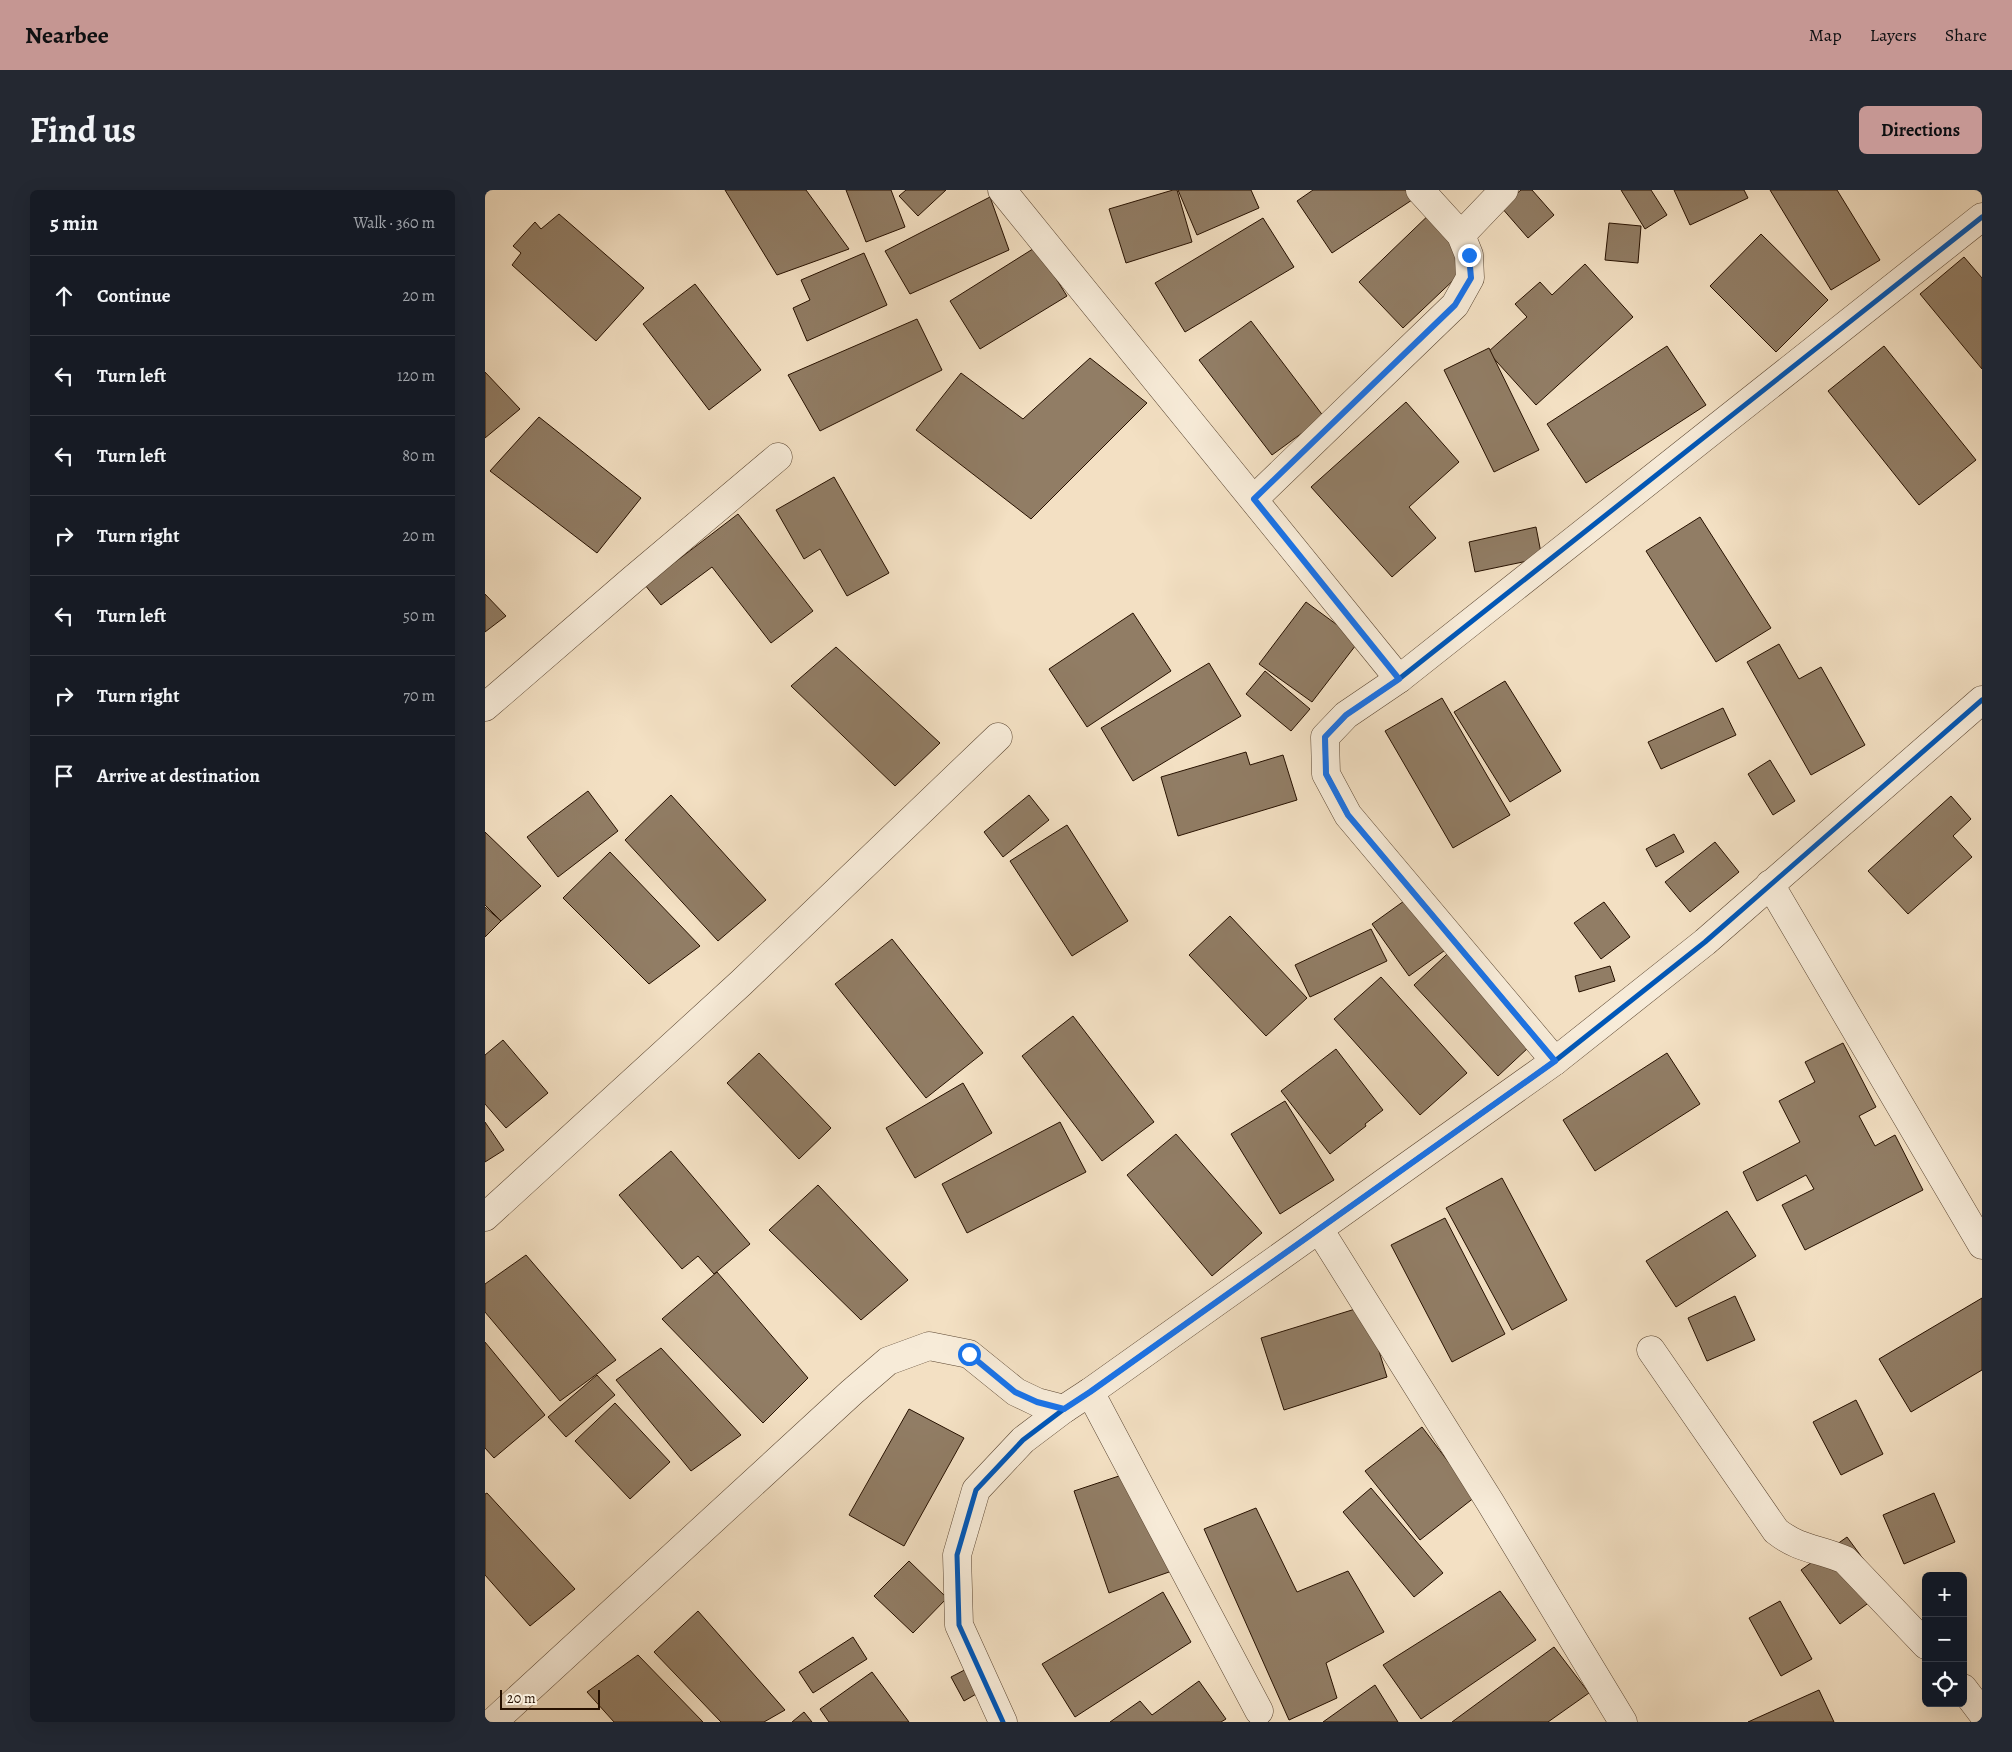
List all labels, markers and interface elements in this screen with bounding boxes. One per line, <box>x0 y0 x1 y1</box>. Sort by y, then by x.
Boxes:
text: Nearbee <box>25 19 109 51</box>
text: Map <box>1809 23 1842 47</box>
text: Layers <box>1870 23 1917 47</box>
text: Share <box>1945 23 1987 47</box>
text: Find us <box>30 106 136 154</box>
button: Directions <box>1859 106 1982 154</box>
text: 5 min <box>50 209 98 237</box>
text: Walk · 360 m <box>353 212 435 234</box>
route end <box>1458 244 1481 267</box>
icon: ahead <box>50 282 78 310</box>
text: Continue <box>97 283 171 309</box>
text: 20 m <box>402 285 435 307</box>
icon: left <box>50 362 78 390</box>
text: Turn left <box>97 363 166 389</box>
text: 120 m <box>397 365 435 387</box>
icon: left <box>50 442 78 470</box>
text: Turn left <box>97 443 166 469</box>
text: 80 m <box>402 445 435 467</box>
icon: right <box>50 522 78 550</box>
text: Turn right <box>97 523 179 549</box>
text: 20 m <box>402 525 435 547</box>
icon: left <box>50 602 78 630</box>
text: Turn left <box>97 603 166 629</box>
text: 50 m <box>403 605 435 627</box>
icon: right <box>50 682 78 710</box>
text: Turn right <box>97 683 179 709</box>
text: 70 m <box>403 685 435 707</box>
icon: arrive <box>50 762 78 790</box>
text: Arrive at destination <box>97 763 260 789</box>
route start <box>958 1343 981 1366</box>
map controls <box>1922 1572 1967 1707</box>
button: + <box>1922 1572 1967 1617</box>
button: − <box>1922 1617 1967 1662</box>
button: locate <box>1922 1662 1967 1707</box>
scale bar <box>500 1687 600 1710</box>
text: 20 m <box>507 1689 536 1708</box>

